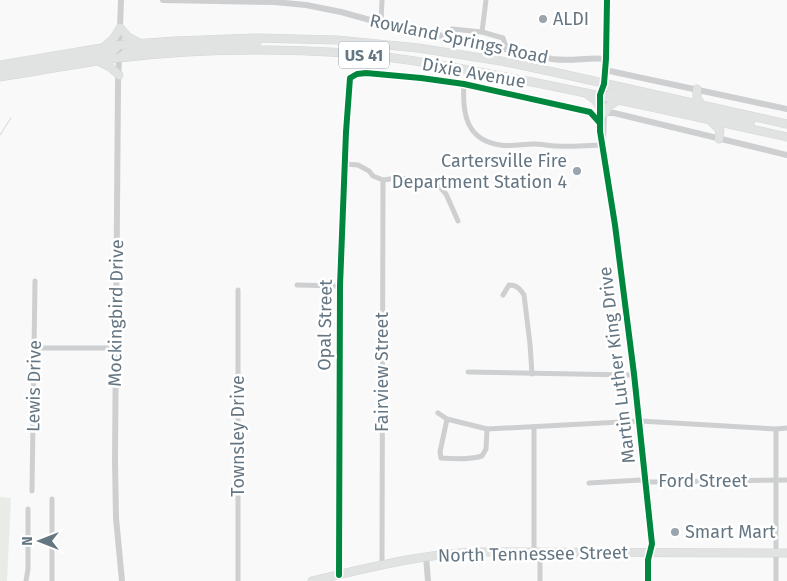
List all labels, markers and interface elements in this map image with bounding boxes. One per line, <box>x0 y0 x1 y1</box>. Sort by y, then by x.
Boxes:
place label: ALDI <box>553 8 589 30</box>
street label: Rowland Springs Road <box>368 9 550 69</box>
marker: ALDI <box>537 13 549 25</box>
road number: US 41 <box>339 42 389 68</box>
street label: Dixie Avenue <box>420 53 528 93</box>
place label: Cartersville Fire Department Station 4 <box>392 150 567 193</box>
marker: Cartersville Fire Department Station 4 <box>571 165 583 177</box>
street label: Mockingbird Drive <box>104 239 128 387</box>
street label: Martin Luther King Drive <box>594 265 640 465</box>
street label: Opal Street <box>313 279 337 371</box>
street label: Fairview Street <box>371 312 393 432</box>
street label: Lewis Drive <box>22 340 46 432</box>
street label: Townsley Drive <box>227 375 249 497</box>
street label: Ford Street <box>658 470 748 492</box>
north arrow <box>15 516 65 566</box>
place label: Smart Mart <box>685 521 776 543</box>
marker: Smart Mart <box>669 526 681 538</box>
text: N <box>19 536 36 546</box>
street label: North Tennessee Street <box>438 541 629 567</box>

